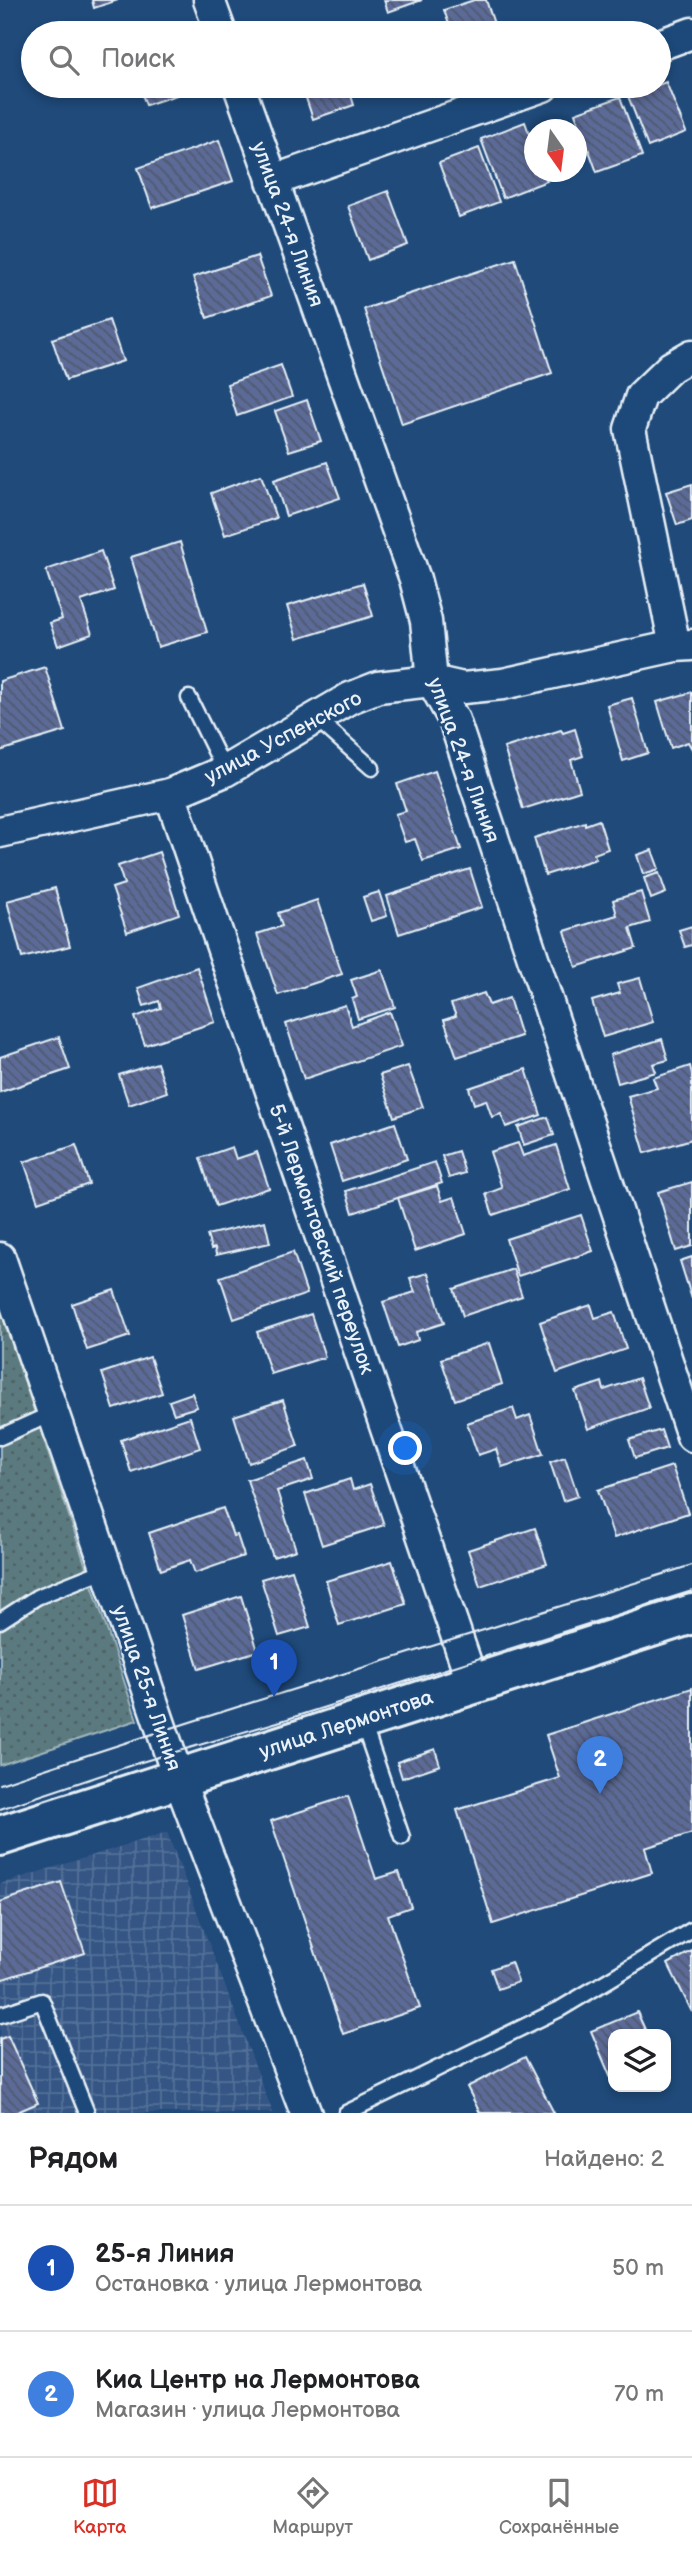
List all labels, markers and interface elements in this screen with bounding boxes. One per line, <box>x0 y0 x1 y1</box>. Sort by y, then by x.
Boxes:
search box <box>21 21 671 98</box>
icon: search <box>45 41 83 79</box>
text: Поиск <box>101 44 175 75</box>
north arrow <box>524 119 587 182</box>
street label: улица 24-я Линия <box>246 138 329 310</box>
street label: улица 24-я Линия <box>422 674 505 846</box>
street label: улица Успенского <box>200 685 366 789</box>
street label: 5-й Лермонтовский переулок <box>263 1101 380 1378</box>
your location <box>388 1431 422 1465</box>
street label: улица 25-я Линия <box>106 1602 187 1774</box>
pin: 1 <box>251 1639 297 1697</box>
street label: улица Лермонтова <box>256 1684 437 1764</box>
pin: 2 <box>577 1736 623 1794</box>
map controls <box>608 2029 671 2092</box>
button: layers <box>608 2029 671 2092</box>
text: Рядом <box>28 2141 118 2177</box>
text: Найдено: 2 <box>544 2145 664 2173</box>
text: 25-я Линия <box>95 2239 234 2270</box>
text: 1 <box>46 2254 56 2282</box>
text: 50 m <box>612 2254 664 2282</box>
text: Остановка · улица Лермонтова <box>95 2270 422 2298</box>
text: Киа Центр на Лермонтова <box>95 2365 420 2396</box>
text: 2 <box>44 2380 58 2408</box>
text: 70 m <box>614 2380 664 2408</box>
text: Магазин · улица Лермонтова <box>95 2396 400 2424</box>
tab: Карта <box>73 2474 126 2539</box>
tab: Маршрут <box>272 2474 353 2539</box>
tab: Сохранённые <box>499 2474 619 2539</box>

